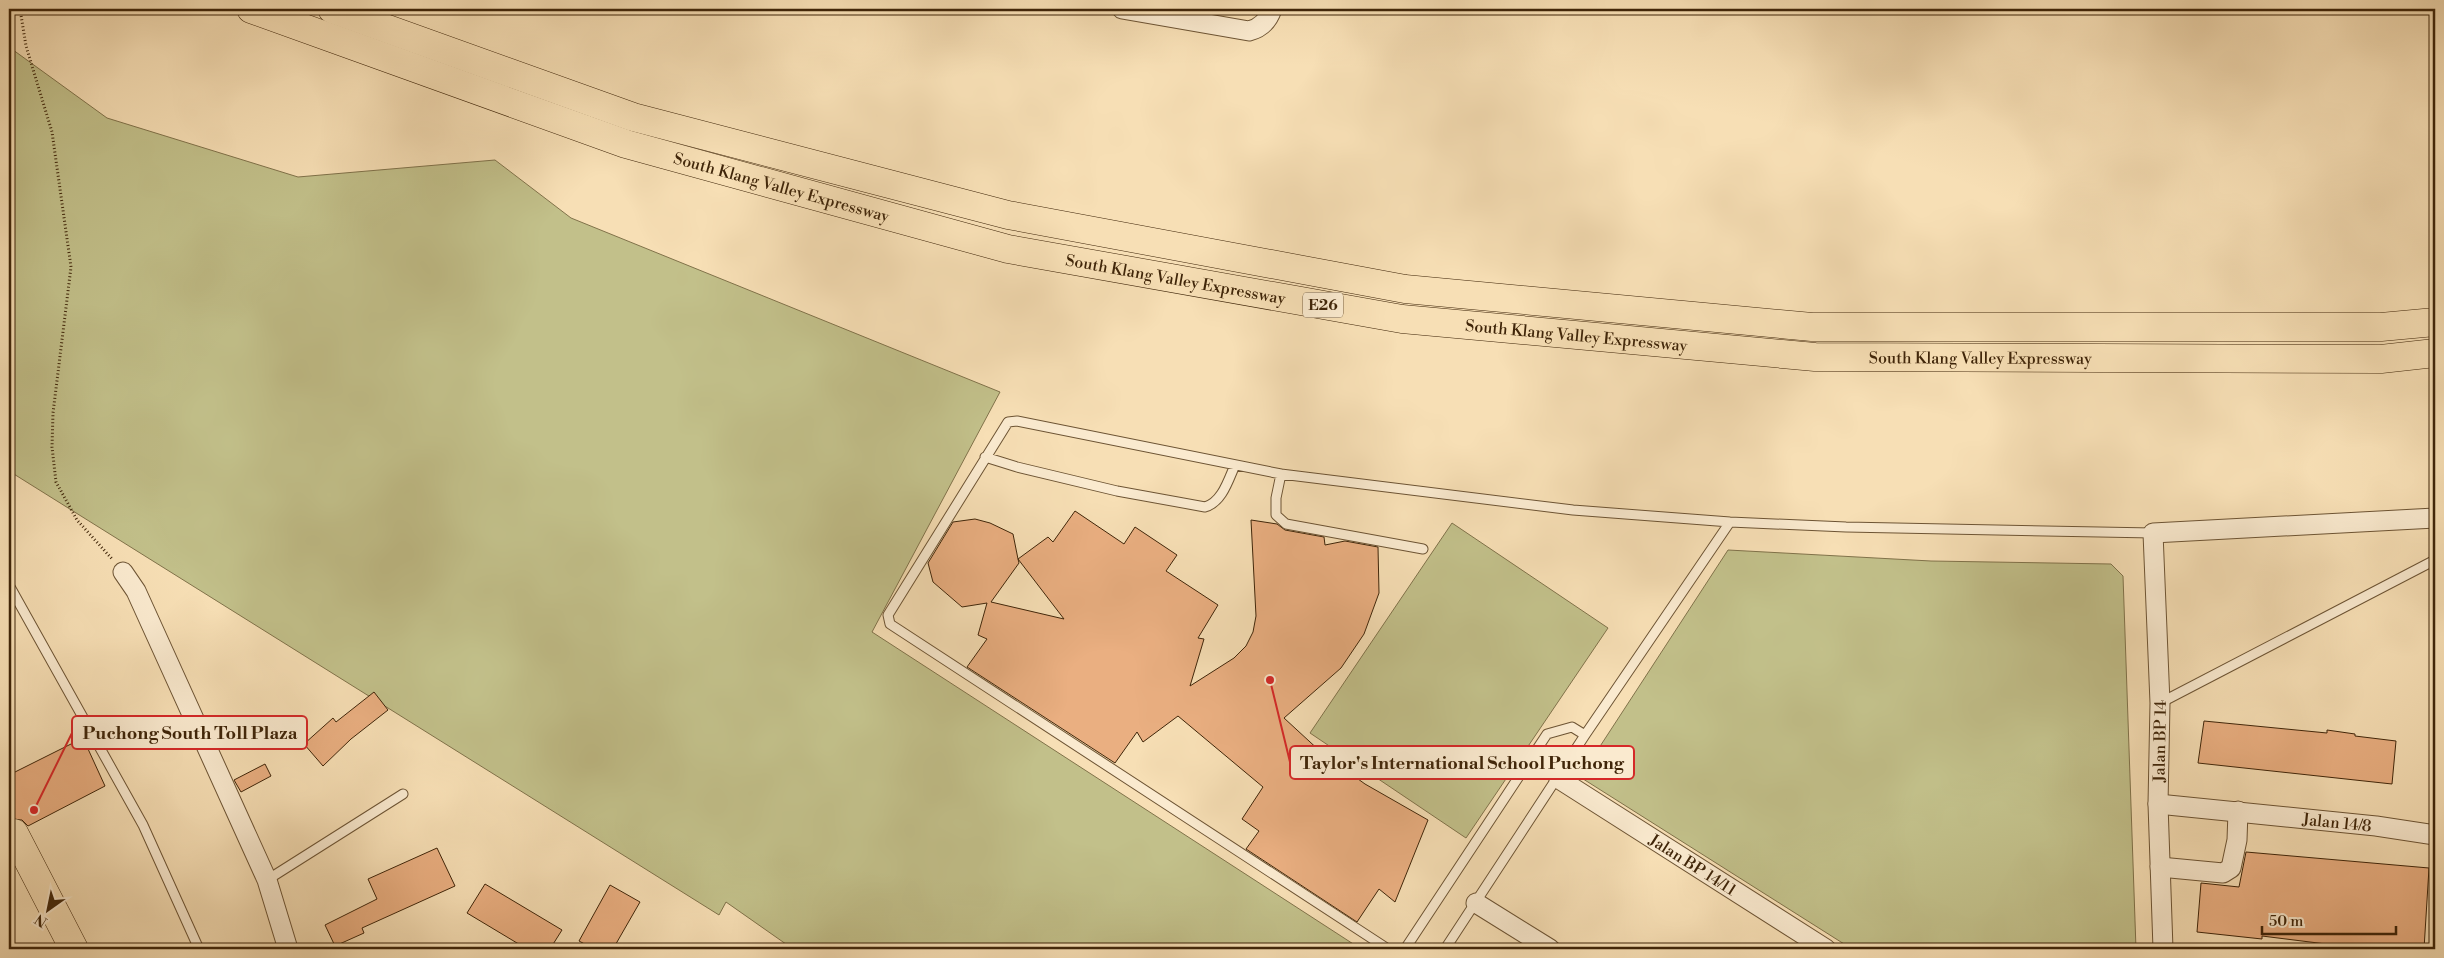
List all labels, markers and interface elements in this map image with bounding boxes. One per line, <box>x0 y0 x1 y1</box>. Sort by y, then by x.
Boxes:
street label: South Klang Valley Expressway <box>671 149 892 227</box>
street label: South Klang Valley Expressway <box>1064 250 1287 309</box>
road number: E26 <box>1303 292 1343 318</box>
street label: South Klang Valley Expressway <box>1464 316 1688 356</box>
street label: South Klang Valley Expressway <box>1869 348 2092 369</box>
street label: Jalan BP 14 <box>2149 700 2171 783</box>
callout: Puchong South Toll Plaza <box>72 716 307 749</box>
text: Puchong South Toll Plaza <box>83 722 298 745</box>
callout: Taylor's International School Puchong <box>1290 746 1634 779</box>
text: Taylor's International School Puchong <box>1300 752 1625 775</box>
street label: Jalan 14/8 <box>2301 810 2373 837</box>
street label: Jalan BP 14/11 <box>1644 830 1740 900</box>
north arrow <box>22 886 72 936</box>
scale bar <box>2262 903 2395 935</box>
text: N <box>32 909 51 931</box>
text: 50 m <box>2269 912 2303 931</box>

